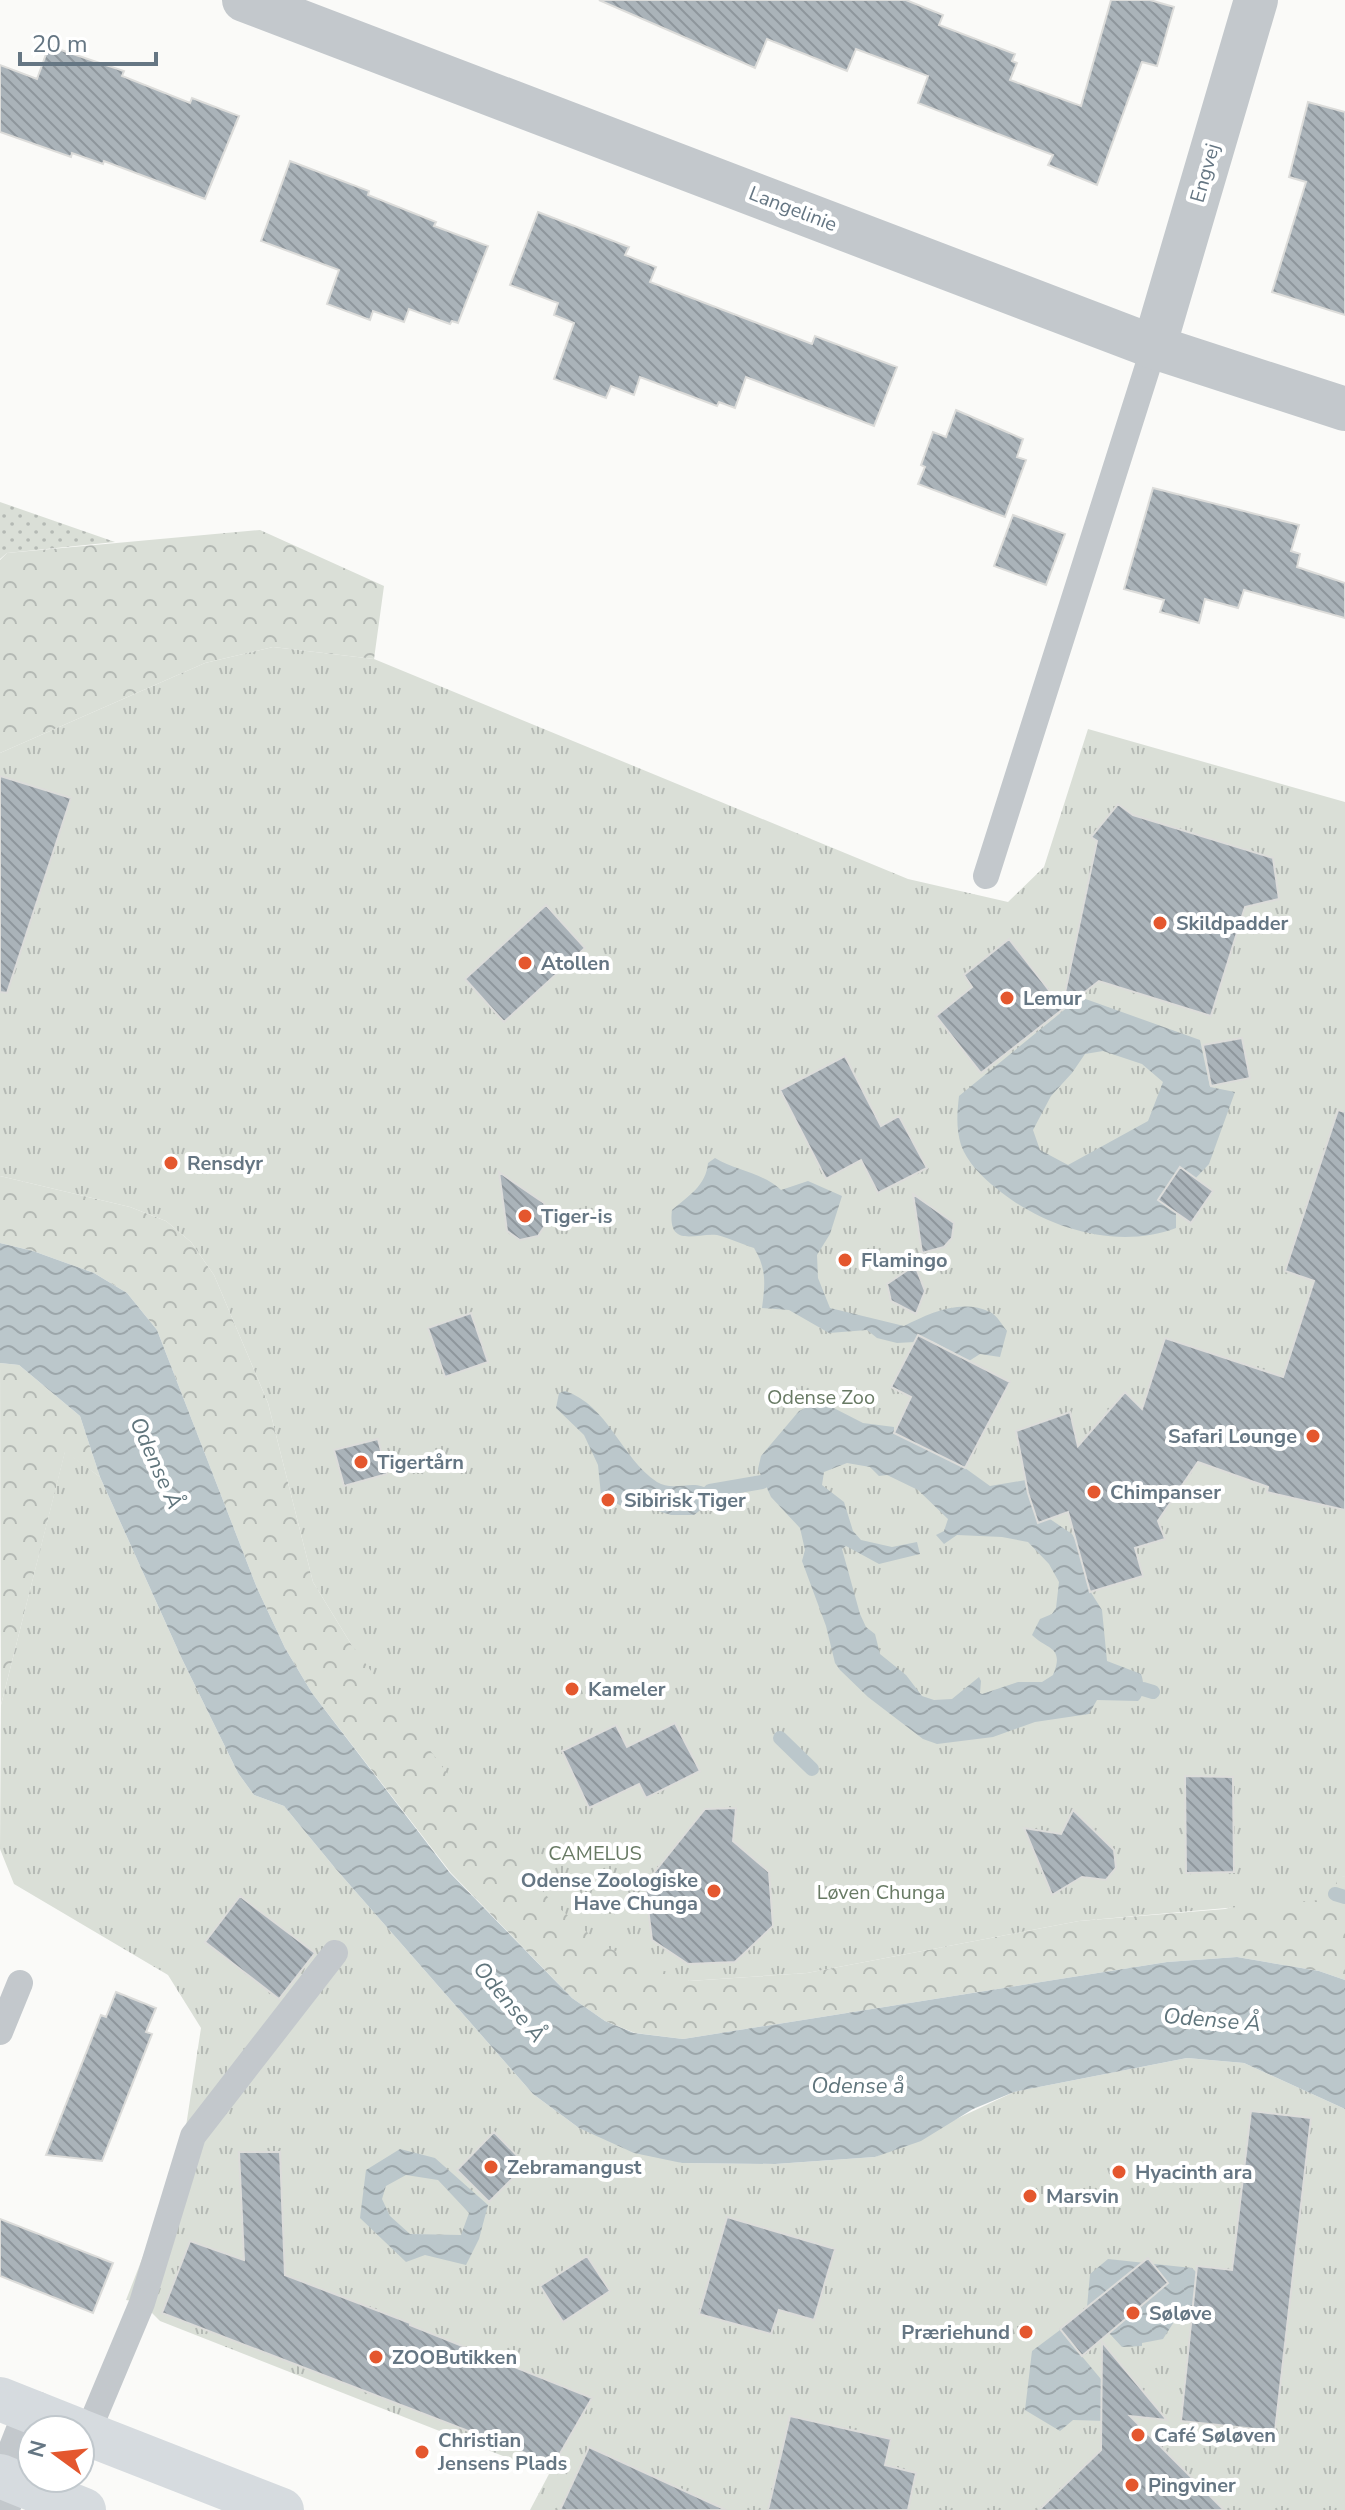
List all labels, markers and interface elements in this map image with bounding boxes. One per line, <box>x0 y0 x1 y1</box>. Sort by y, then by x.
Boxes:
scale bar <box>20 16 156 66</box>
text: 20 m <box>32 28 88 60</box>
street label: Engvej <box>1184 140 1226 206</box>
street label: Langelinie <box>745 180 841 238</box>
place label: Skildpadder <box>1176 910 1288 937</box>
marker: Skildpadder <box>1151 914 1169 932</box>
place label: Atollen <box>541 950 610 977</box>
marker: Atollen <box>516 954 534 972</box>
place label: Lemur <box>1023 985 1082 1012</box>
marker: Lemur <box>998 989 1016 1007</box>
place label: Rensdyr <box>187 1150 263 1177</box>
marker: Rensdyr <box>162 1154 180 1172</box>
place label: Tiger-is <box>541 1203 613 1230</box>
marker: Tiger-is <box>516 1207 534 1225</box>
place label: Flamingo <box>861 1247 948 1274</box>
marker: Flamingo <box>836 1251 854 1269</box>
park label: Odense Zoo <box>767 1384 875 1411</box>
water label: Odense Å <box>122 1412 190 1514</box>
place label: Safari Lounge <box>1168 1423 1297 1450</box>
marker: Safari Lounge <box>1304 1427 1322 1445</box>
place label: Tigertårn <box>377 1449 464 1476</box>
marker: Tigertårn <box>352 1453 370 1471</box>
place label: Chimpanser <box>1110 1479 1221 1506</box>
marker: Chimpanser <box>1085 1483 1103 1501</box>
place label: Sibirisk Tiger <box>624 1487 746 1514</box>
marker: Sibirisk Tiger <box>599 1491 617 1509</box>
place label: Kameler <box>588 1676 666 1703</box>
marker: Kameler <box>563 1680 581 1698</box>
park label: CAMELUS <box>548 1840 642 1867</box>
place label: Odense Zoologiske Have Chunga <box>521 1867 698 1917</box>
park label: Løven Chunga <box>817 1879 945 1906</box>
marker: Odense Zoologiske Have Chunga <box>705 1882 723 1900</box>
water label: Odense Å <box>466 1955 552 2049</box>
water label: Odense Å <box>1162 2001 1262 2039</box>
water label: Odense å <box>811 2071 905 2101</box>
place label: Zebramangust <box>507 2154 642 2181</box>
marker: Zebramangust <box>482 2158 500 2176</box>
place label: Hyacinth ara <box>1135 2159 1252 2186</box>
marker: Hyacinth ara <box>1110 2163 1128 2181</box>
place label: Marsvin <box>1046 2183 1119 2210</box>
marker: Marsvin <box>1021 2187 1039 2205</box>
place label: Søløve <box>1149 2300 1212 2327</box>
marker: Søløve <box>1124 2304 1142 2322</box>
place label: Præriehund <box>901 2319 1010 2346</box>
marker: Præriehund <box>1017 2323 1035 2341</box>
place label: ZOOButikken <box>392 2344 517 2371</box>
marker: ZOOButikken <box>367 2348 385 2366</box>
north arrow <box>16 2414 96 2494</box>
place label: Café Søløven <box>1154 2422 1276 2449</box>
marker: Café Søløven <box>1129 2426 1147 2444</box>
place label: Christian Jensens Plads <box>437 2427 567 2477</box>
text: N <box>21 2437 54 2461</box>
marker: Christian Jensens Plads <box>413 2443 431 2461</box>
place label: Pingviner <box>1148 2472 1236 2499</box>
marker: Pingviner <box>1123 2476 1141 2494</box>

